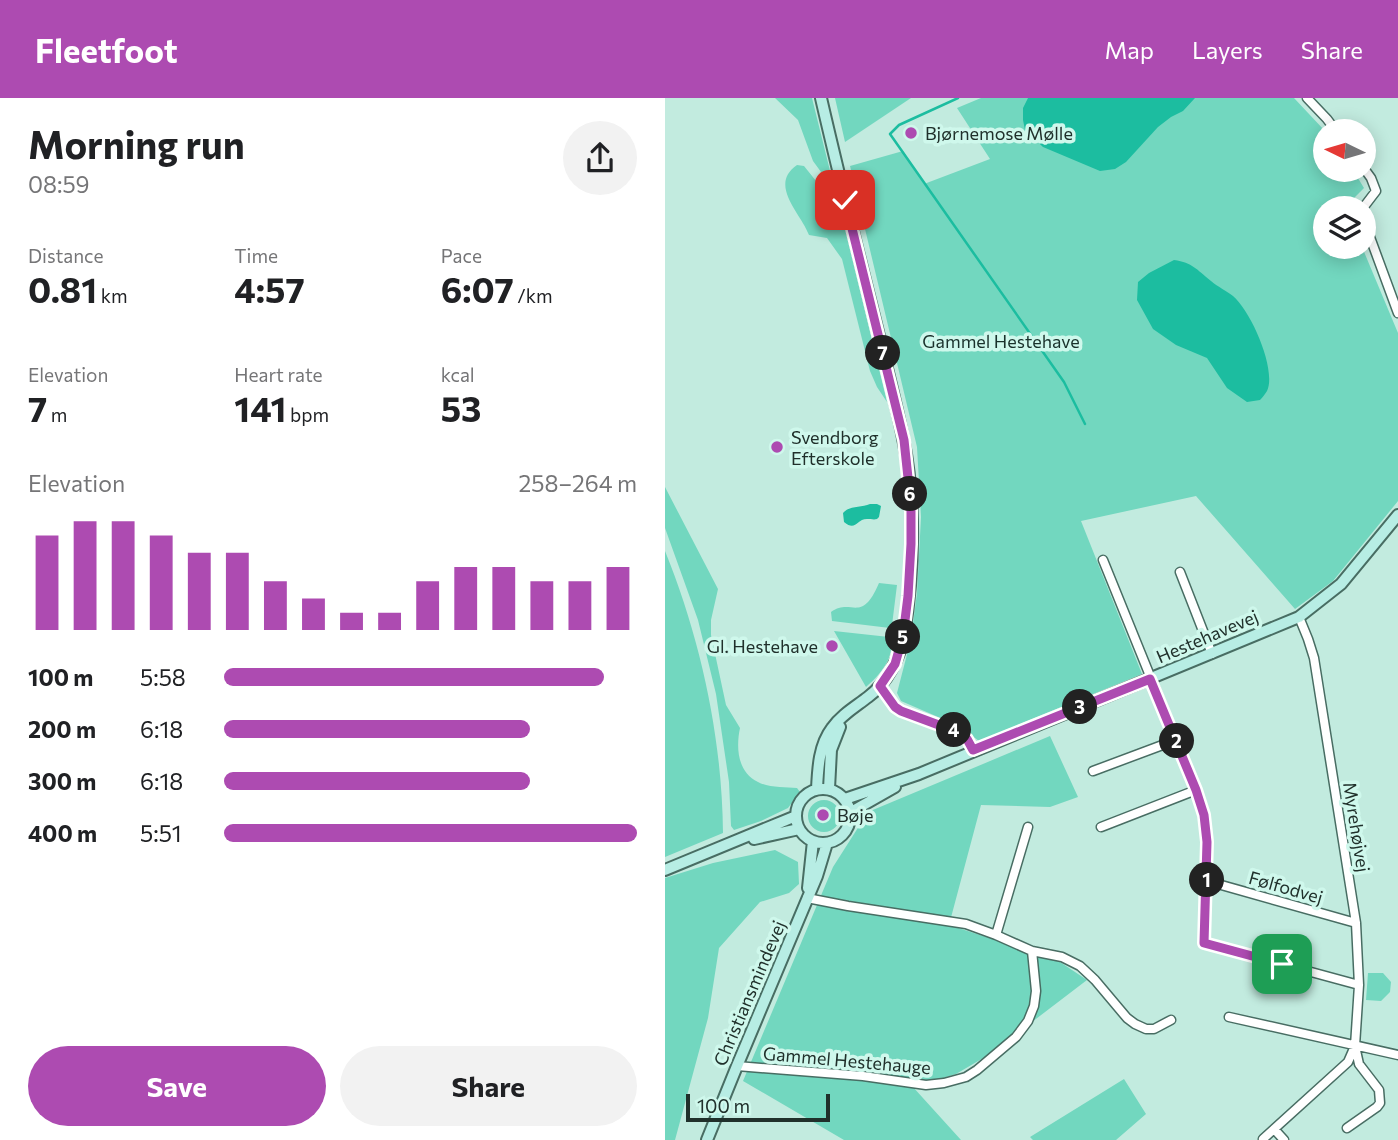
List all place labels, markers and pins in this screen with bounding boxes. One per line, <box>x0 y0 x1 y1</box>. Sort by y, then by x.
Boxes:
place label: Bjørnemose Mølle <box>925 122 1073 144</box>
marker: Bjørnemose Mølle <box>903 125 919 141</box>
pin <box>815 170 875 230</box>
pin: 7 <box>865 336 900 370</box>
place label: Svendborg Efterskole <box>791 426 879 469</box>
marker: Svendborg Efterskole <box>769 439 785 455</box>
pin: 6 <box>893 476 927 512</box>
pin: 5 <box>885 620 921 654</box>
place label: Gl. Hestehave <box>707 635 818 657</box>
marker: Gl. Hestehave <box>824 638 840 654</box>
pin: 3 <box>1063 690 1097 724</box>
pin: 4 <box>937 712 971 748</box>
pin: 2 <box>1159 724 1195 758</box>
place label: Bøje <box>837 804 873 826</box>
marker: Bøje <box>815 807 831 823</box>
pin: 1 <box>1189 862 1225 898</box>
pin <box>1252 934 1312 994</box>

